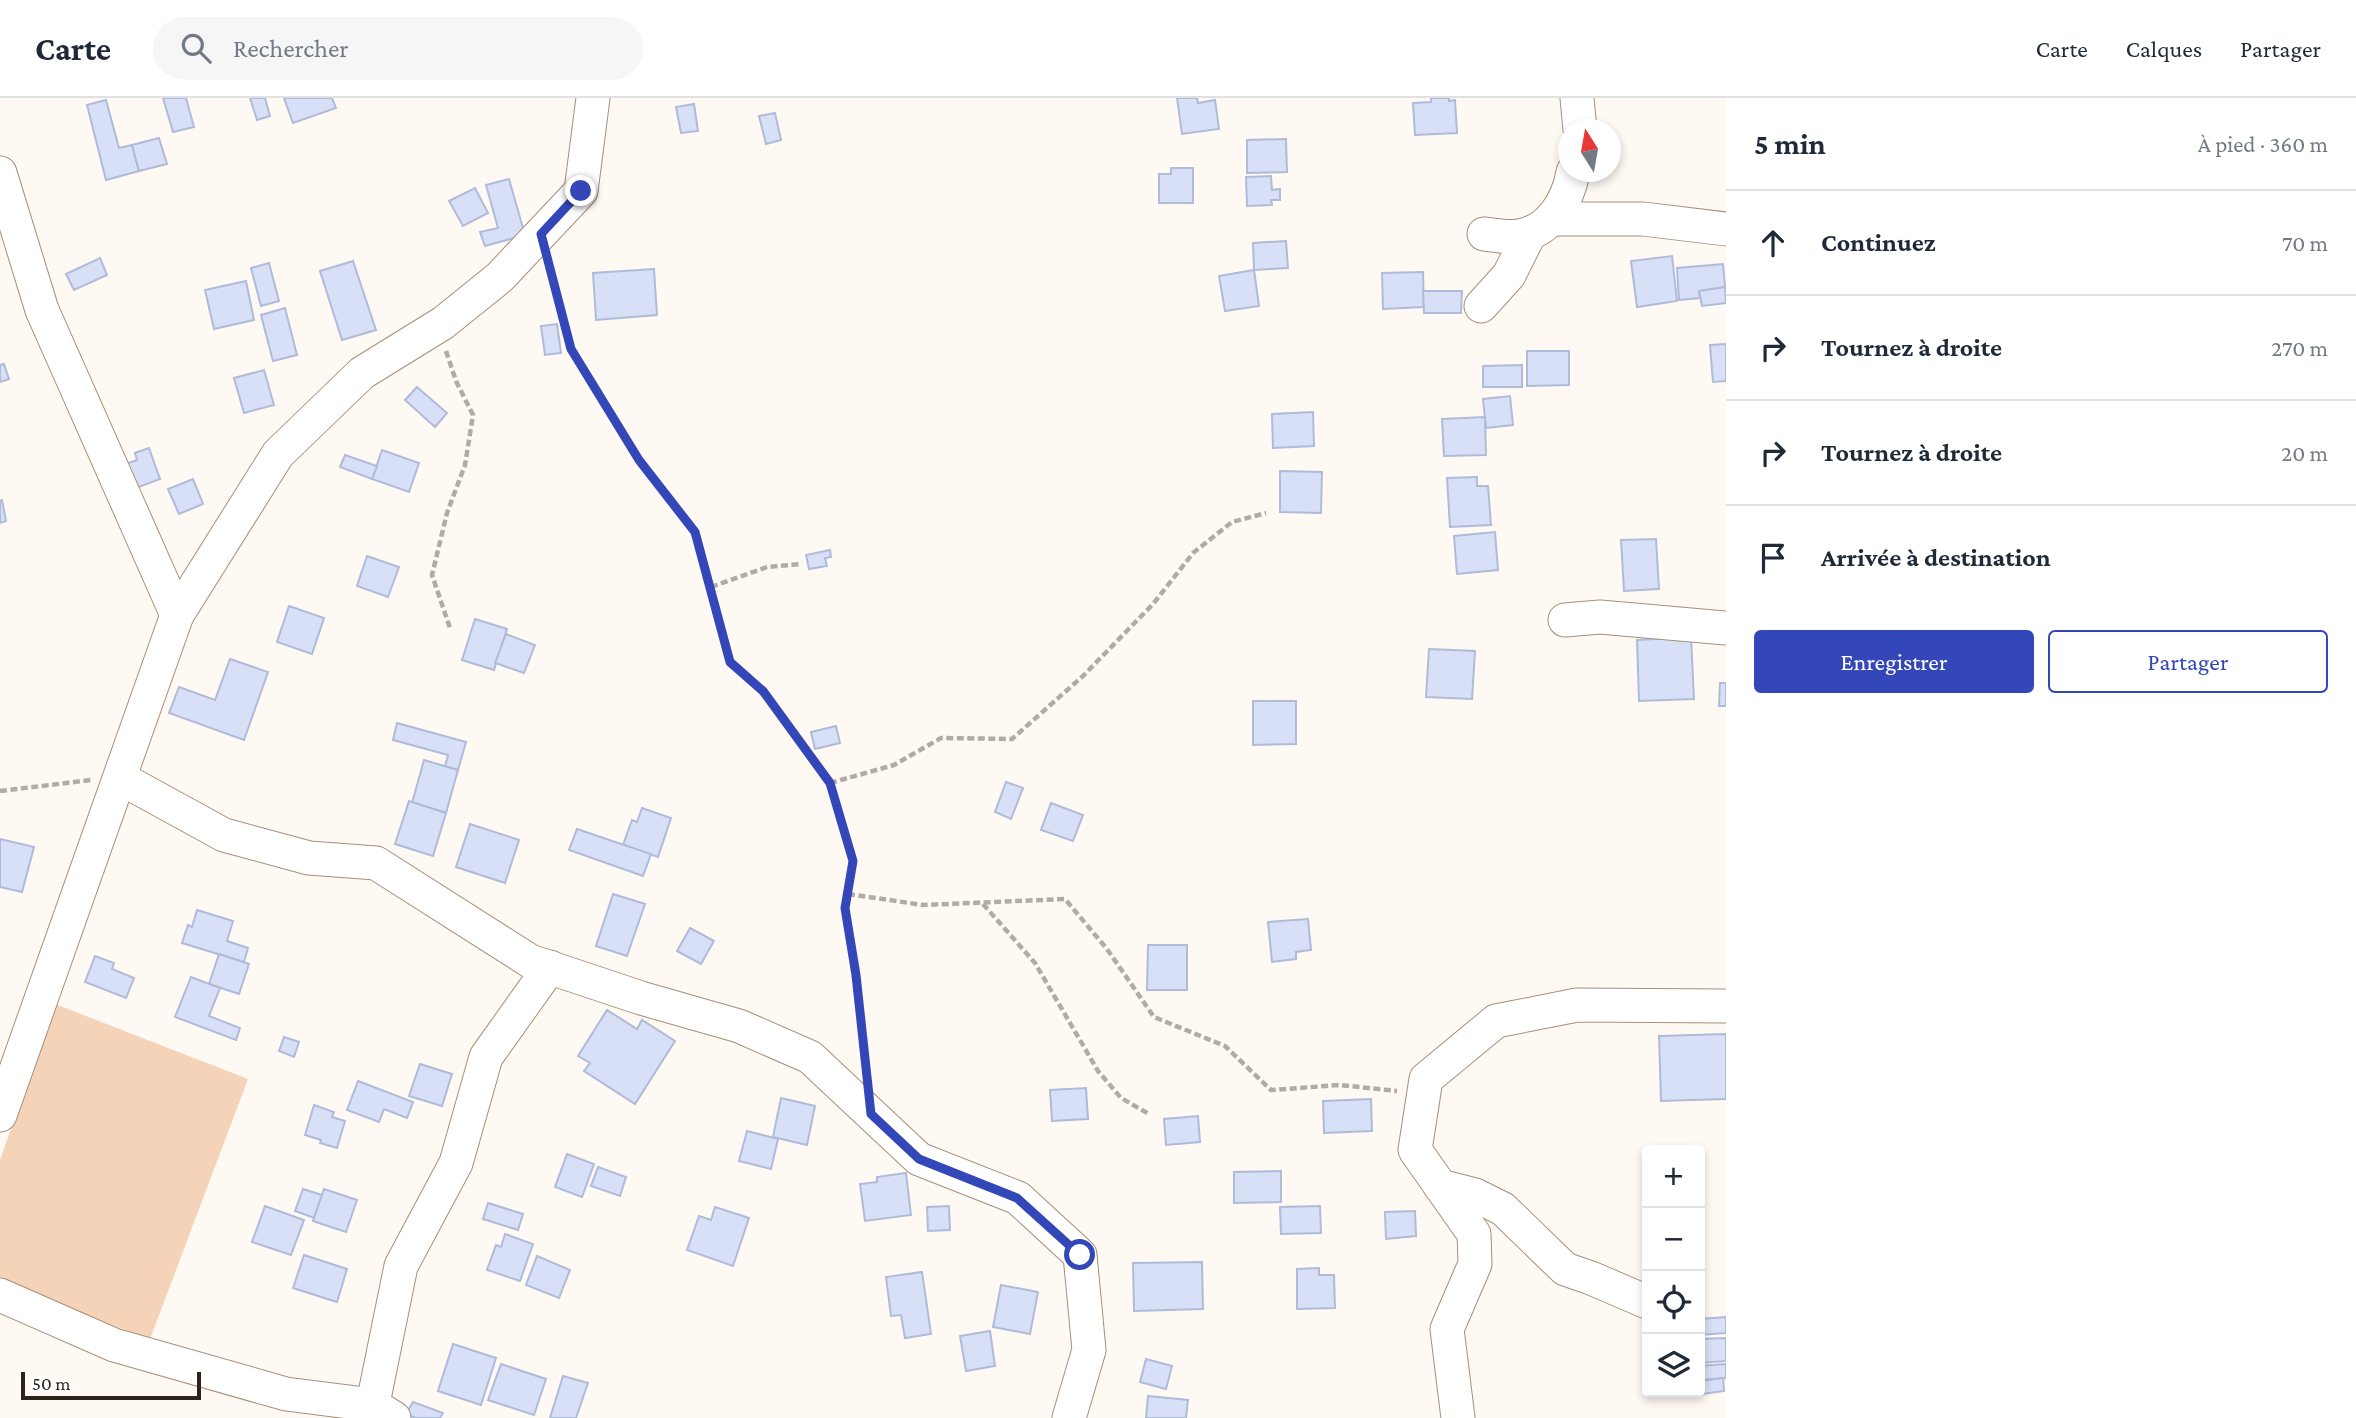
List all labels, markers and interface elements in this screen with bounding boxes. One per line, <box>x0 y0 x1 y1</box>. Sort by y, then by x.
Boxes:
search box <box>153 17 643 80</box>
icon: search <box>177 29 215 67</box>
text: Carte <box>35 30 111 67</box>
text: Rechercher <box>233 34 349 63</box>
text: Carte <box>2036 35 2088 62</box>
text: Calques <box>2126 35 2202 62</box>
text: Partager <box>2240 35 2321 62</box>
north arrow <box>1558 119 1621 182</box>
text: 5 min <box>1754 127 1826 160</box>
text: À pied · 360 m <box>2198 131 2328 157</box>
route end <box>565 175 596 206</box>
icon: ahead <box>1754 224 1792 262</box>
text: Continuez <box>1821 228 1936 257</box>
text: 70 m <box>2282 230 2328 256</box>
icon: right <box>1754 329 1792 367</box>
text: Tournez à droite <box>1821 333 2002 362</box>
text: 270 m <box>2271 335 2328 361</box>
icon: right <box>1754 434 1792 472</box>
text: Tournez à droite <box>1821 438 2002 467</box>
text: 20 m <box>2281 440 2328 466</box>
icon: arrive <box>1754 539 1792 577</box>
text: Arrivée à destination <box>1821 543 2051 572</box>
button: Enregistrer <box>1754 630 2034 693</box>
button: Partager <box>2048 630 2328 693</box>
map controls <box>1642 1145 1705 1397</box>
button: + <box>1642 1145 1705 1208</box>
button: − <box>1642 1208 1705 1271</box>
route start <box>1064 1239 1095 1270</box>
button: locate <box>1642 1271 1705 1334</box>
button: layers <box>1642 1334 1705 1397</box>
scale bar <box>21 1369 201 1401</box>
text: 50 m <box>32 1373 71 1394</box>

